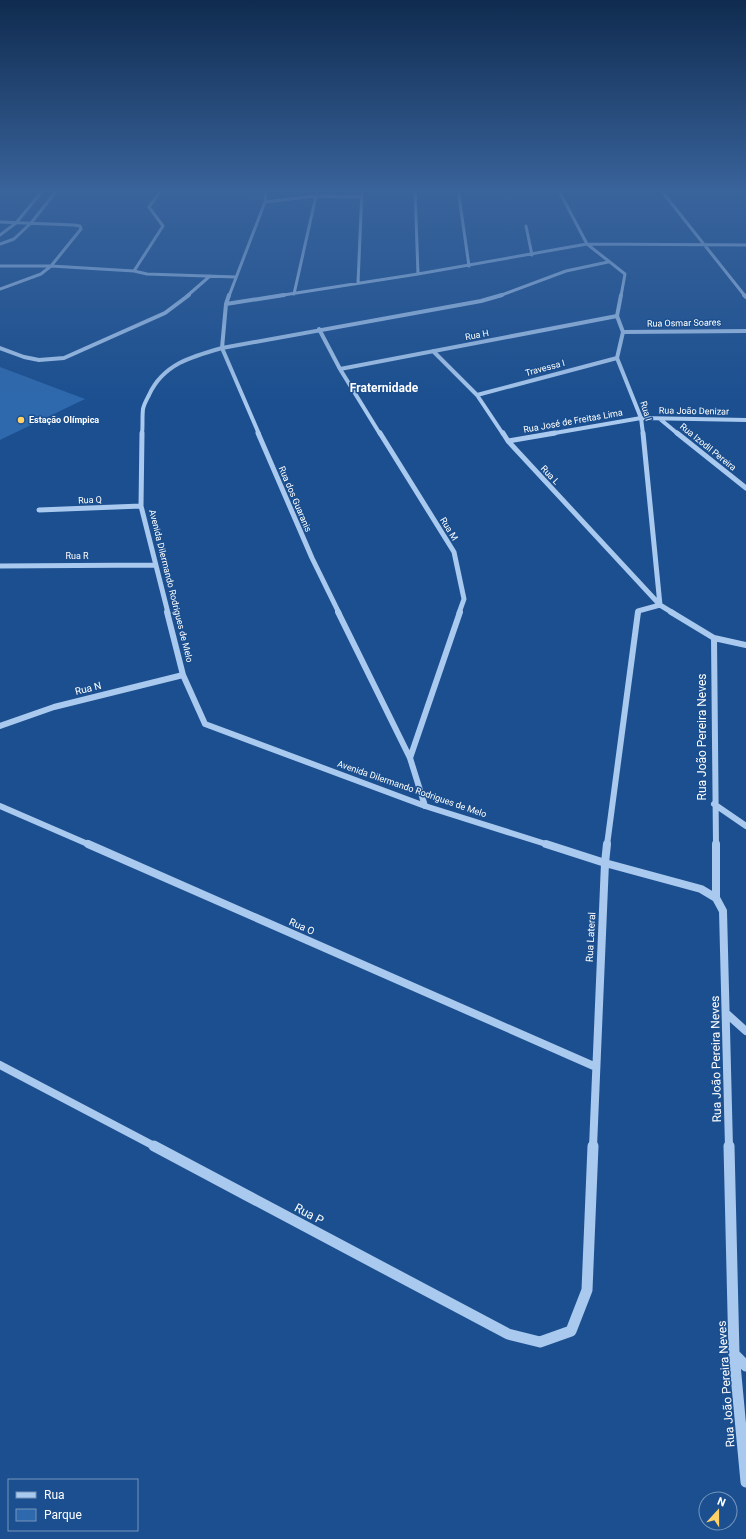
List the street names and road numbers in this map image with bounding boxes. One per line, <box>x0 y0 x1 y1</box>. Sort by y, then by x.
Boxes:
street label: Rua Osmar Soares <box>647 317 722 329</box>
street label: Rua H <box>464 328 490 342</box>
street label: Travessa I <box>524 358 566 378</box>
street label: Rua I <box>638 400 654 422</box>
street label: Rua João Denizar <box>659 405 729 417</box>
street label: Rua José de Freitas Lima <box>522 407 624 435</box>
street label: Rua Izodil Pereira <box>678 421 738 473</box>
street label: Rua L <box>539 463 561 487</box>
street label: Rua dos Guaranis <box>277 465 313 534</box>
street label: Rua Q <box>78 495 102 505</box>
street label: Avenida Dilermando Rodrigues de Melo <box>147 509 195 663</box>
street label: Rua M <box>438 516 460 543</box>
street label: Rua R <box>65 551 89 561</box>
street label: Rua João Pereira Neves <box>695 674 709 800</box>
street label: Rua N <box>74 680 102 697</box>
street label: Avenida Dilermando Rodrigues de Melo <box>336 759 488 819</box>
street label: Rua Lateral <box>584 912 597 962</box>
street label: Rua O <box>287 916 316 937</box>
street label: Rua João Pereira Neves <box>708 995 724 1123</box>
street label: Rua P <box>292 1201 326 1228</box>
street label: Rua João Pereira Neves <box>715 1320 737 1448</box>

